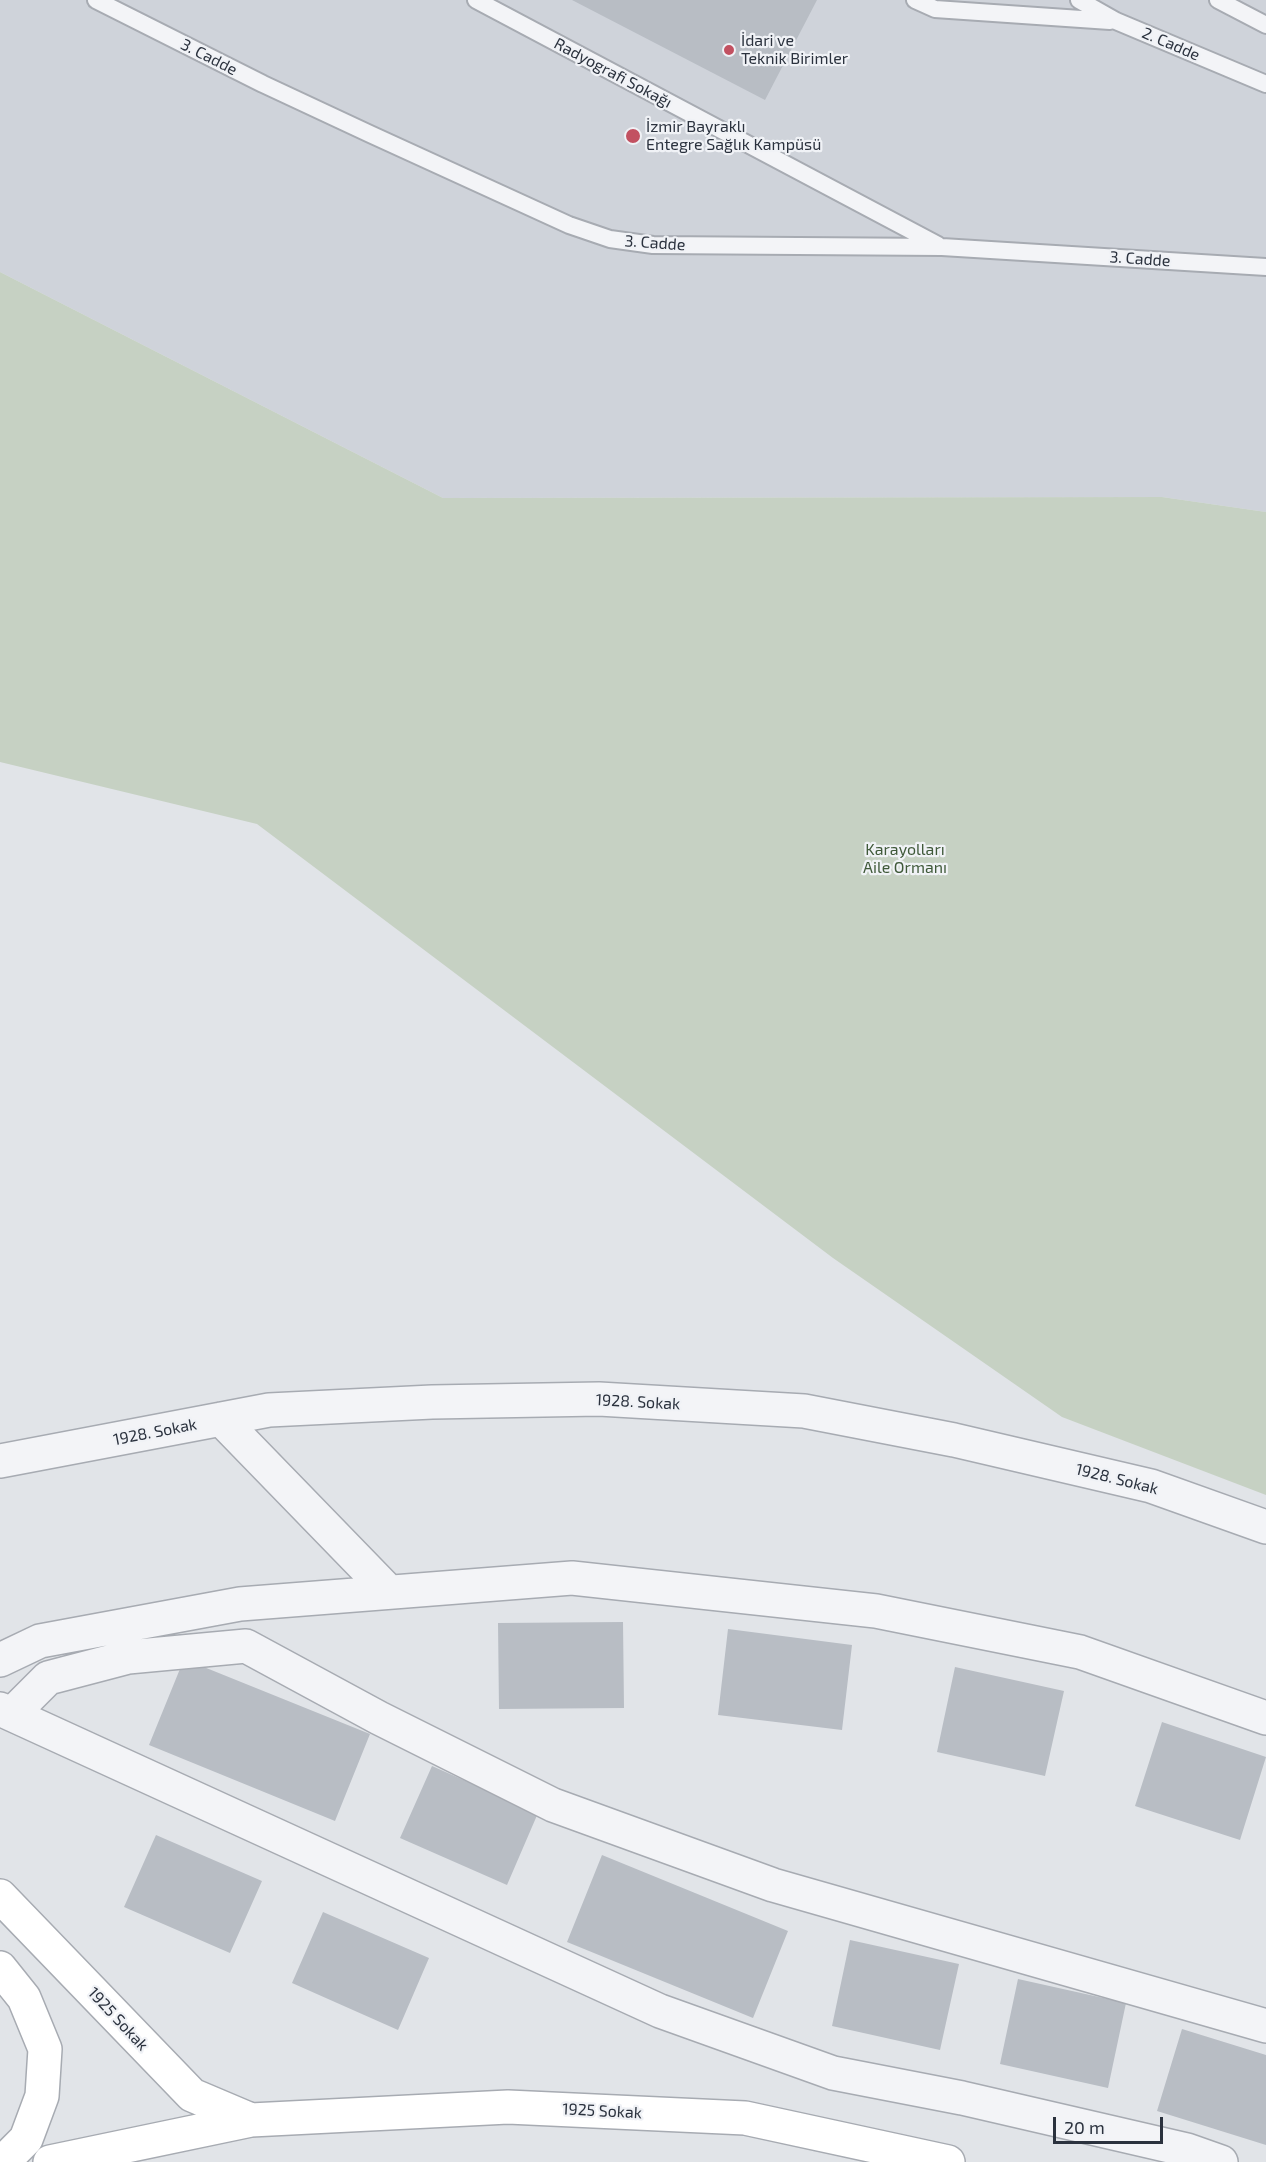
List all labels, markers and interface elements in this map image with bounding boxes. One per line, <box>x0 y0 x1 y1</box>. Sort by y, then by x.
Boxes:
street label: 2. Cadde <box>1139 23 1203 65</box>
place label: İdari ve Teknik Birimler <box>741 31 848 69</box>
street label: Radyografi Sokağı <box>551 34 675 112</box>
street label: 3. Cadde <box>177 35 241 79</box>
marker: İdari ve Teknik Birimler <box>722 43 736 57</box>
place label: İzmir Bayraklı Entegre Sağlık Kampüsü <box>646 117 821 155</box>
marker: İzmir Bayraklı Entegre Sağlık Kampüsü <box>624 127 642 145</box>
street label: 3. Cadde <box>624 231 686 255</box>
street label: 3. Cadde <box>1109 247 1171 271</box>
park label: Karayolları Aile Ormanı <box>863 840 947 878</box>
street label: 1928. Sokak <box>595 1390 681 1414</box>
street label: 1928. Sokak <box>112 1415 198 1449</box>
street label: 1928. Sokak <box>1074 1459 1160 1499</box>
street label: 1925 Sokak <box>84 1983 152 2055</box>
street label: 1925 Sokak <box>562 2099 642 2123</box>
scale bar <box>1056 2105 1166 2143</box>
text: 20 m <box>1064 2116 1105 2138</box>

